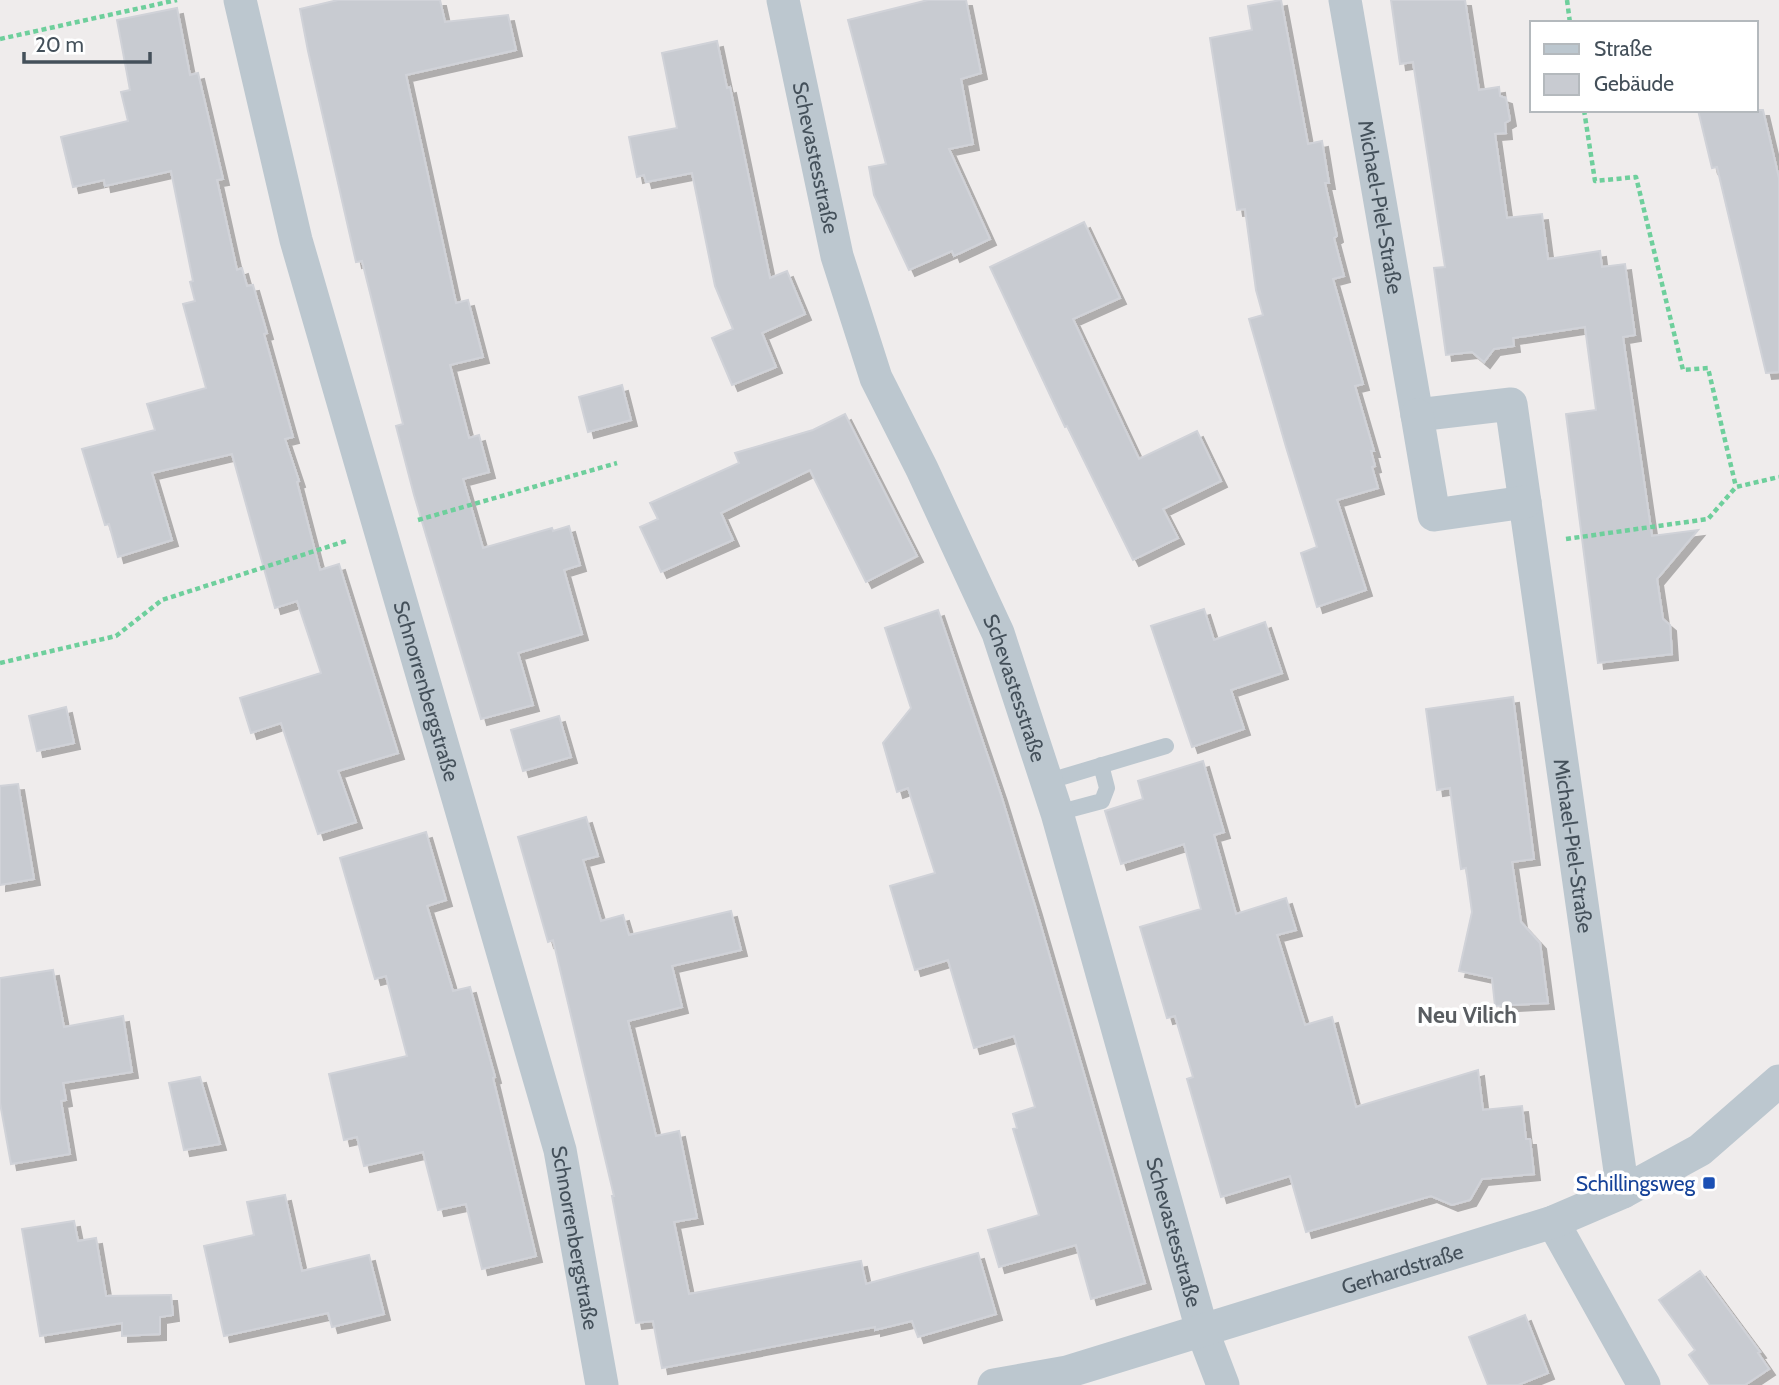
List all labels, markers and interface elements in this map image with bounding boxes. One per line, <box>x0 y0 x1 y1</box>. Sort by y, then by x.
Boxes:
scale bar <box>24 21 150 65</box>
legend <box>1530 21 1758 112</box>
text: 20 m <box>35 32 84 57</box>
text: Straße <box>1594 36 1653 61</box>
text: Gebäude <box>1594 71 1674 96</box>
street label: Schevastesstraße <box>788 79 844 236</box>
street label: Michael-Piel-Straße <box>1354 118 1408 296</box>
street label: Schnorrenbergstraße <box>389 598 465 784</box>
street label: Schevastesstraße <box>978 610 1052 765</box>
street label: Michael-Piel-Straße <box>1549 757 1599 935</box>
district label: Neu Vilich <box>1417 1001 1517 1029</box>
street label: Schnorrenbergstraße <box>547 1144 604 1332</box>
street label: Schevastesstraße <box>1142 1154 1207 1310</box>
place label: Schillingsweg <box>1576 1171 1696 1196</box>
marker: Schillingsweg <box>1701 1175 1717 1191</box>
street label: Gerhardstraße <box>1338 1238 1466 1299</box>

